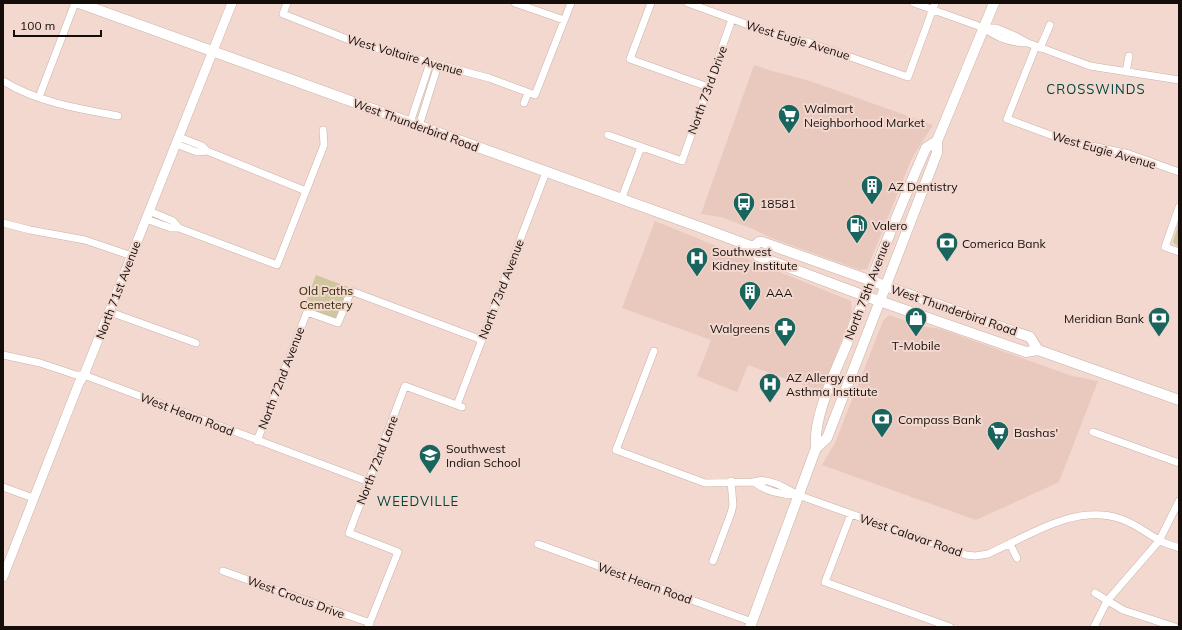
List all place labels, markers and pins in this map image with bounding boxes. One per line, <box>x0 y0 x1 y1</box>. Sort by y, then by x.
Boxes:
place label: Walmart Neighborhood Market <box>804 101 925 130</box>
supermarket icon: Walmart Neighborhood Market <box>776 102 802 135</box>
building icon: AZ Dentistry <box>859 173 885 206</box>
place label: AZ Dentistry <box>888 179 958 194</box>
bus stop icon: 18581 <box>731 190 757 223</box>
place label: 18581 <box>760 196 796 211</box>
fuel station icon: Valero <box>844 212 870 245</box>
place label: Valero <box>872 218 908 233</box>
bank icon: Comerica Bank <box>934 230 960 263</box>
place label: Comerica Bank <box>962 236 1047 251</box>
place label: Southwest Kidney Institute <box>712 244 798 273</box>
hospital icon: Southwest Kidney Institute <box>684 245 710 278</box>
building icon: AAA <box>737 279 763 312</box>
place label: AAA <box>766 285 793 300</box>
shop icon: T-Mobile <box>903 305 929 338</box>
bank icon: Meridian Bank <box>1146 305 1172 338</box>
place label: Meridian Bank <box>1064 311 1145 326</box>
pharmacy icon: Walgreens <box>772 315 798 348</box>
place label: Walgreens <box>710 321 770 336</box>
place label: T-Mobile <box>892 338 940 353</box>
place label: AZ Allergy and Asthma Institute <box>786 370 878 399</box>
hospital icon: AZ Allergy and Asthma Institute <box>757 371 783 404</box>
bank icon: Compass Bank <box>869 406 895 439</box>
place label: Compass Bank <box>898 412 982 427</box>
supermarket icon: Bashas' <box>985 419 1011 452</box>
place label: Bashas' <box>1014 425 1058 440</box>
place label: Southwest Indian School <box>446 441 521 470</box>
school or university icon: Southwest Indian School <box>417 442 443 475</box>

